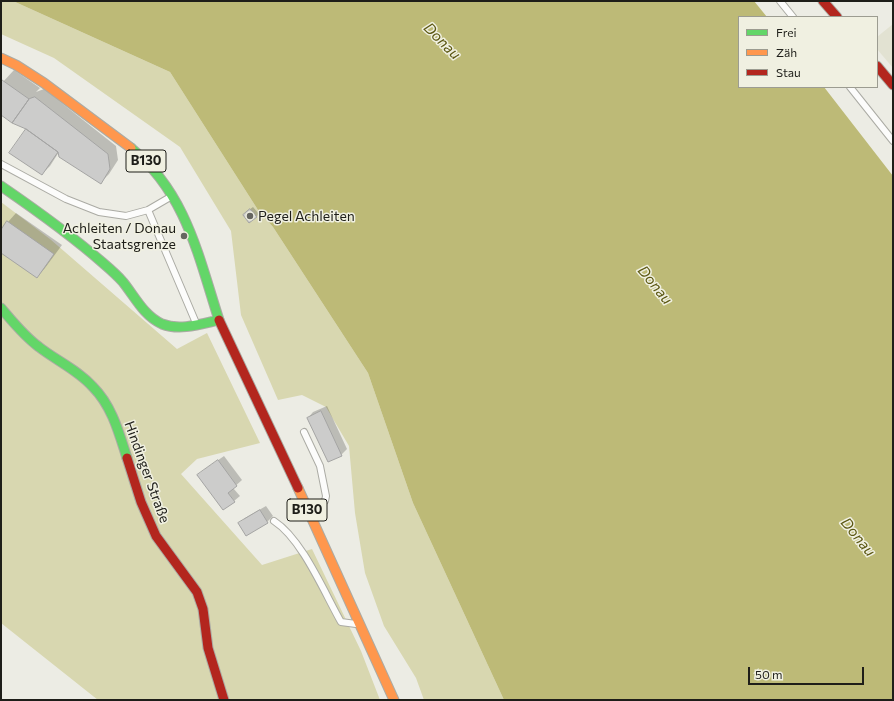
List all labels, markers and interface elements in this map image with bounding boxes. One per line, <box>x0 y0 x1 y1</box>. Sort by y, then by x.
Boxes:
legend <box>738 16 878 88</box>
water label: Donau <box>420 19 464 63</box>
text: Frei <box>776 25 797 39</box>
text: Zäh <box>776 45 797 59</box>
text: Stau <box>776 65 801 79</box>
road number: B130 <box>126 150 166 172</box>
place label: Pegel Achleiten <box>258 208 355 224</box>
marker: Pegel Achleiten <box>245 211 255 221</box>
place label: Achleiten / Donau Staatsgrenze <box>63 220 176 252</box>
marker: Achleiten / Donau Staatsgrenze <box>179 231 189 241</box>
water label: Donau <box>634 262 676 308</box>
street label: Hindinger Straße <box>121 419 173 525</box>
road number: B130 <box>287 499 327 521</box>
water label: Donau <box>837 514 879 560</box>
scale bar <box>750 659 866 685</box>
text: 50 m <box>755 667 783 681</box>

